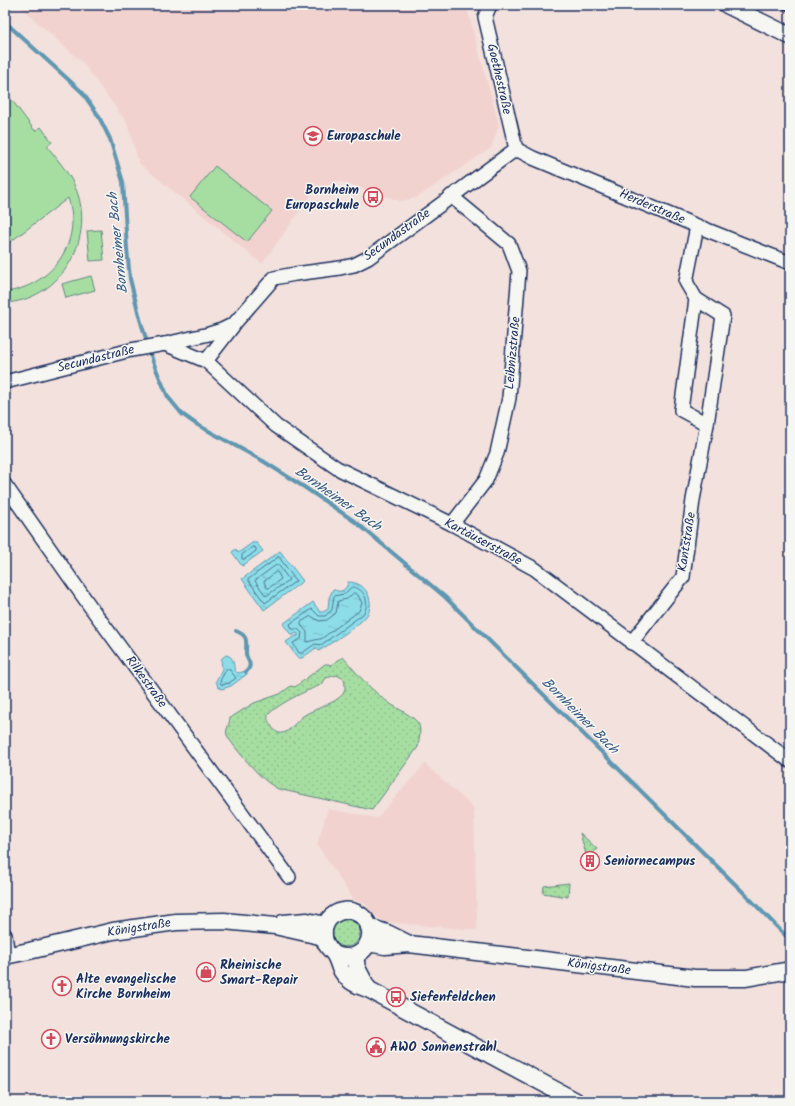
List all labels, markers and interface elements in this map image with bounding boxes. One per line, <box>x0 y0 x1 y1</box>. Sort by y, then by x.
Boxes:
street label: Goethestraße <box>481 42 517 117</box>
school or university icon: Europaschule <box>302 125 324 147</box>
place label: Europaschule <box>327 126 401 147</box>
place label: Bornheim Europaschule <box>285 180 360 216</box>
street label: Herderstraße <box>616 184 688 230</box>
bus stop icon: Bornheim Europaschule <box>362 186 384 208</box>
water label: Bornheimer Bach <box>102 190 134 295</box>
street label: Secundastraße <box>359 203 435 267</box>
street label: Leibnizstraße <box>499 316 527 390</box>
street label: Secundastraße <box>55 339 137 379</box>
water label: Bornheimer Bach <box>290 461 387 538</box>
street label: Kantstraße <box>672 511 702 573</box>
street label: Kartäuserstraße <box>440 513 526 571</box>
street label: Rilkestraße <box>120 651 172 713</box>
water label: Bornheimer Bach <box>536 672 625 761</box>
building icon: Seniornecampus <box>579 850 601 872</box>
place label: Seniornecampus <box>604 851 695 872</box>
street label: Königstraße <box>106 913 172 943</box>
street label: Königstraße <box>566 953 632 981</box>
place label: Rheinische Smart-Repair <box>220 955 299 991</box>
shop icon: Rheinische Smart-Repair <box>195 961 217 983</box>
place label: Alte evangelische Kirche Bornheim <box>76 969 177 1005</box>
church icon: Alte evangelische Kirche Bornheim <box>51 975 73 997</box>
bus stop icon: Siefenfeldchen <box>385 986 407 1008</box>
place label: Siefenfeldchen <box>410 987 496 1008</box>
church icon: Versöhnungskirche <box>40 1028 62 1050</box>
place label: Versöhnungskirche <box>65 1029 170 1050</box>
public building icon: AWO Sonnenstrahl <box>365 1036 387 1058</box>
place label: AWO Sonnenstrahl <box>390 1037 497 1058</box>

